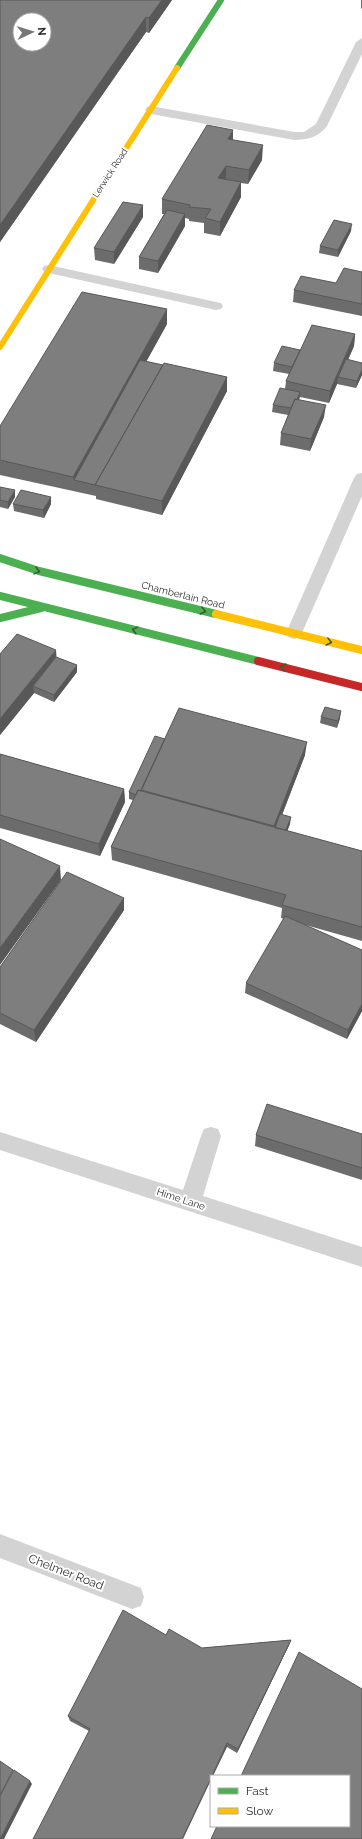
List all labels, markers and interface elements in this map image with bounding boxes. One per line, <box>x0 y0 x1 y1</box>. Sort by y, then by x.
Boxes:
north arrow <box>12 12 52 52</box>
text: N <box>35 27 48 36</box>
street label: Lerwick Road <box>90 146 130 199</box>
one-way arrow <box>34 566 40 574</box>
street label: Chamberlain Road <box>140 579 226 611</box>
one-way arrow <box>199 607 206 615</box>
one-way arrow <box>132 626 139 635</box>
one-way arrow <box>325 637 332 646</box>
one-way arrow <box>280 664 287 672</box>
street label: Hime Lane <box>155 1186 207 1212</box>
street label: Chelmer Road <box>26 1551 106 1593</box>
legend <box>210 1775 350 1827</box>
text: Fast <box>246 1784 269 1798</box>
text: Slow <box>246 1804 273 1818</box>

